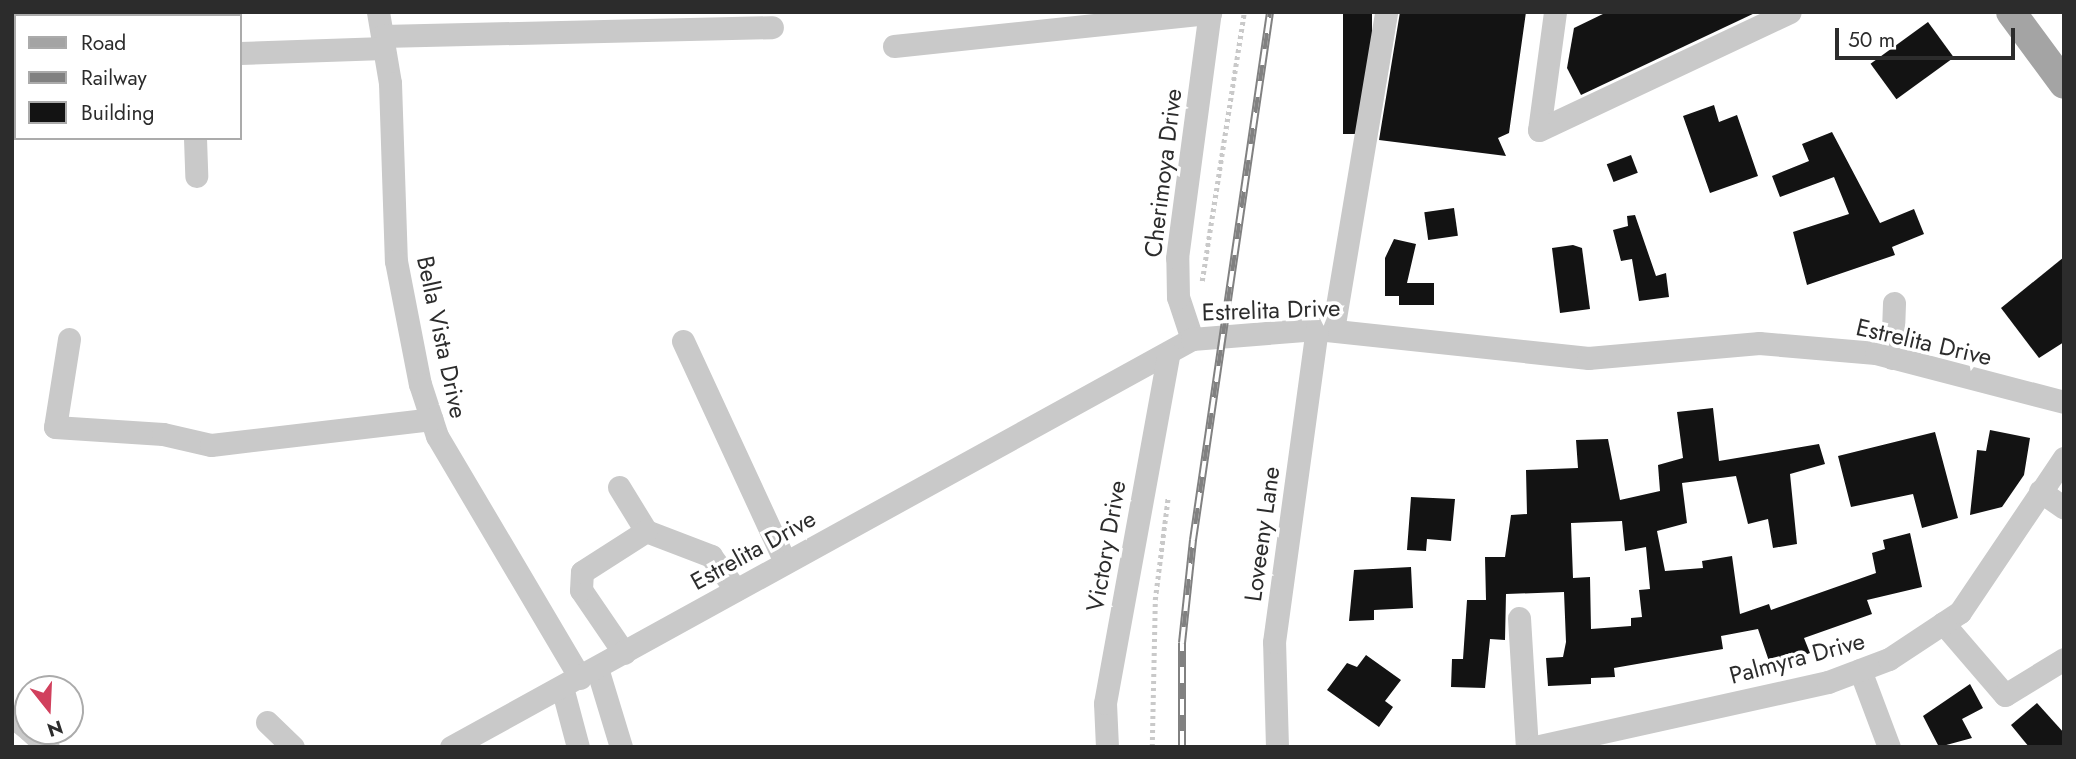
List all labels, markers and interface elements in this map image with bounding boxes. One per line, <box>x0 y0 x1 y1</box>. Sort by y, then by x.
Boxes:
legend <box>14 14 242 140</box>
scale bar <box>1838 14 2018 58</box>
text: 50 m <box>1848 25 1895 55</box>
text: Road <box>81 28 126 58</box>
text: Railway <box>81 63 147 93</box>
street label: Cherimoya Drive <box>1138 87 1188 259</box>
text: Building <box>81 98 154 128</box>
street label: Bella Vista Drive <box>411 253 473 421</box>
street label: Estrelita Drive <box>1201 293 1341 327</box>
street label: Estrelita Drive <box>1853 312 1995 372</box>
street label: Loveeny Lane <box>1238 465 1286 603</box>
street label: Victory Drive <box>1080 478 1132 614</box>
street label: Estrelita Drive <box>685 504 821 596</box>
street label: Palmyra Drive <box>1726 626 1868 690</box>
north arrow <box>14 675 84 745</box>
text: N <box>44 713 66 744</box>

